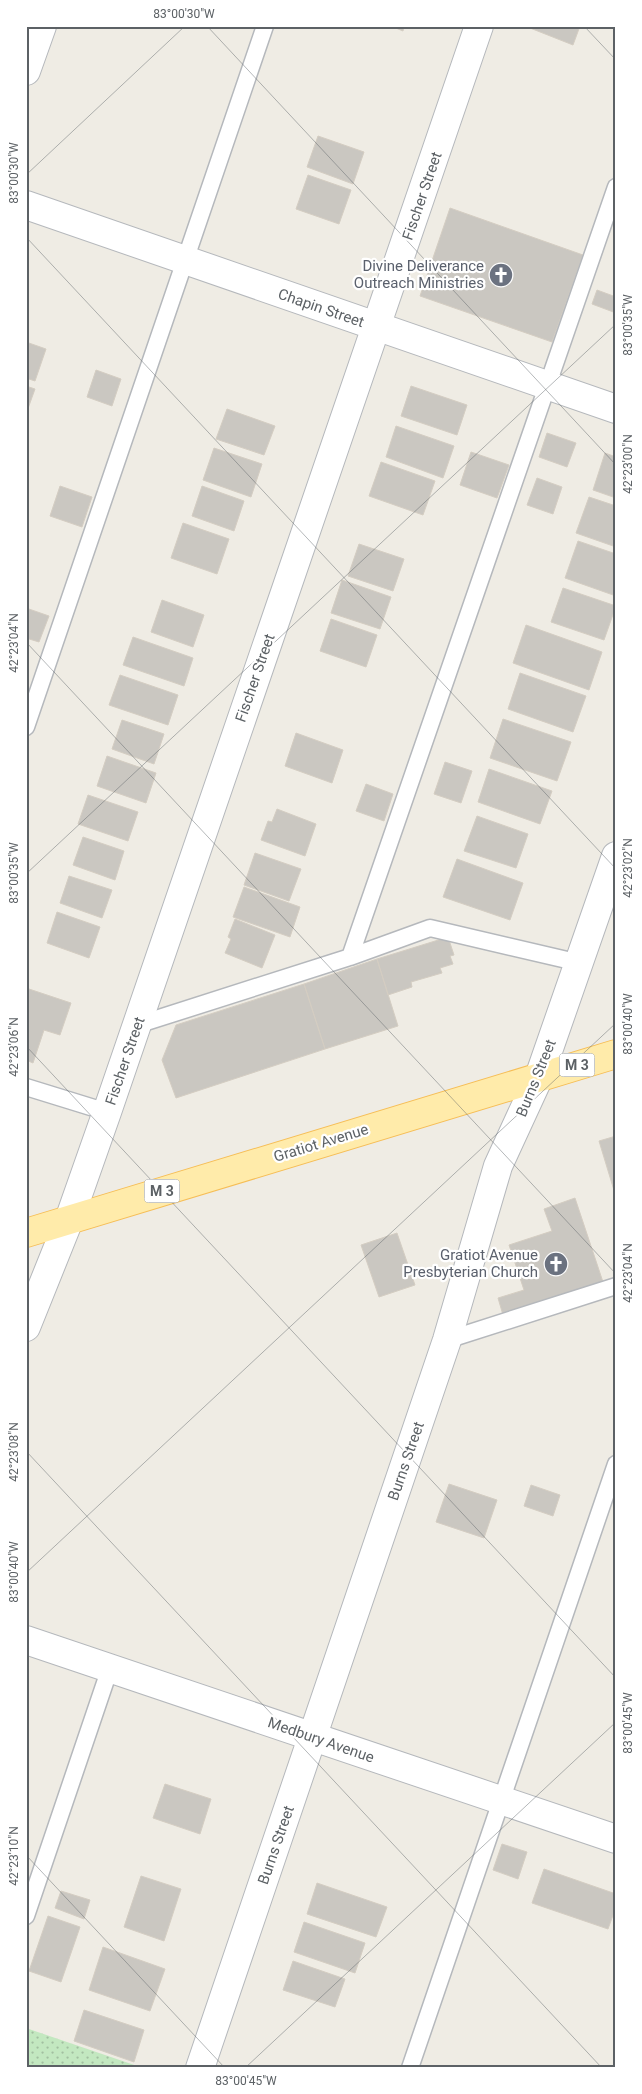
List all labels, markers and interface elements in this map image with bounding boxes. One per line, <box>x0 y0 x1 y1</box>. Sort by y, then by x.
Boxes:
text: 83°00'30"W <box>153 7 215 21</box>
text: 83°00'30"W <box>7 142 21 204</box>
street label: Fischer Street <box>398 149 446 242</box>
place label: Divine Deliverance Outreach Ministries <box>354 257 484 292</box>
church icon: Divine Deliverance Outreach Ministries <box>488 262 514 288</box>
street label: Chapin Street <box>276 285 366 331</box>
text: 83°00'35"W <box>621 294 635 356</box>
text: 42°23'00"N <box>621 434 635 494</box>
text: 42°23'04"N <box>7 613 21 673</box>
street label: Fischer Street <box>231 631 279 724</box>
text: 42°23'02"N <box>621 838 635 898</box>
text: 83°00'35"W <box>7 842 21 904</box>
text: 83°00'40"W <box>621 993 635 1055</box>
street label: Fischer Street <box>101 1014 149 1107</box>
text: 42°23'06"N <box>7 1017 21 1077</box>
street label: Burns Street <box>512 1037 560 1119</box>
road number: M 3 <box>560 1054 594 1076</box>
street label: Gratiot Avenue <box>272 1120 371 1166</box>
road number: M 3 <box>144 1180 180 1202</box>
text: 42°23'04"N <box>621 1243 635 1303</box>
place label: Gratiot Avenue Presbyterian Church <box>403 1246 538 1281</box>
church icon: Gratiot Avenue Presbyterian Church <box>543 1251 569 1277</box>
street label: Burns Street <box>384 1419 428 1503</box>
text: 42°23'08"N <box>7 1422 21 1482</box>
text: 83°00'40"W <box>7 1541 21 1603</box>
text: 83°00'45"W <box>621 1692 635 1754</box>
street label: Medbury Avenue <box>265 1713 377 1767</box>
street label: Burns Street <box>254 1803 298 1887</box>
text: 42°23'10"N <box>7 1826 21 1886</box>
text: 83°00'45"W <box>215 2074 277 2088</box>

